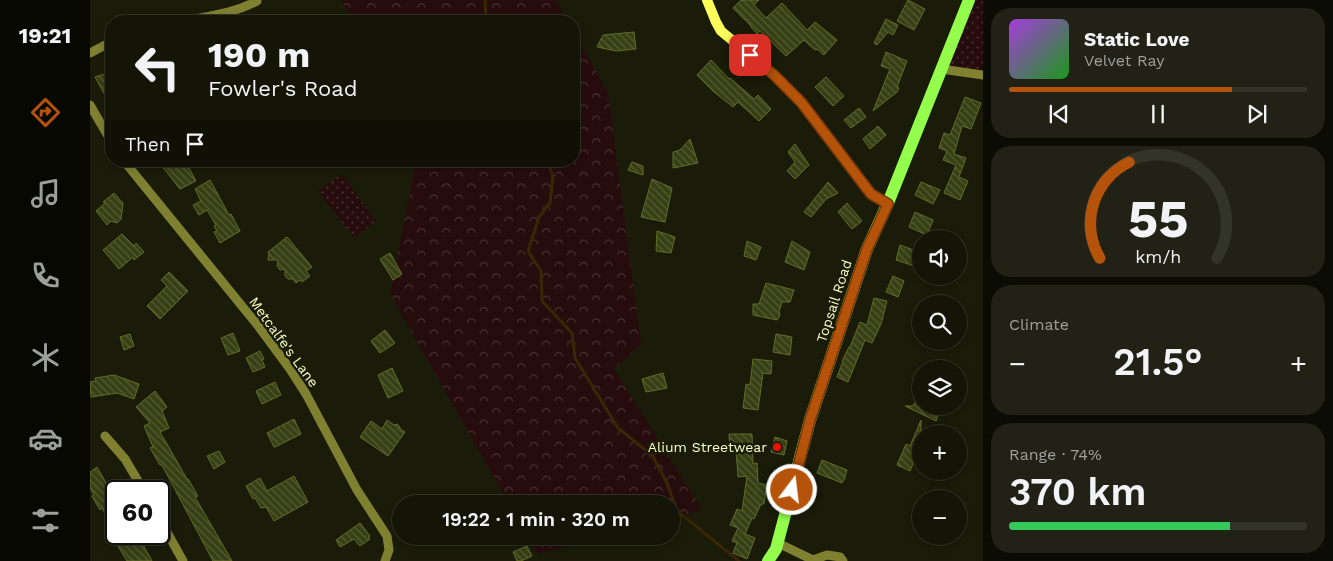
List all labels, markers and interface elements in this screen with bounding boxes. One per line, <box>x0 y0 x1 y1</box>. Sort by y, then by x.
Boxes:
text: 19:21 <box>19 23 71 48</box>
text: Static Love <box>1084 28 1189 51</box>
text: 190 m <box>208 34 310 76</box>
pin <box>729 34 771 76</box>
icon: left <box>125 35 190 100</box>
icon: arrive <box>736 41 764 69</box>
text: Velvet Ray <box>1084 51 1164 70</box>
text: Fowler's Road <box>208 76 358 101</box>
icon: directions <box>28 95 63 130</box>
icon: previous <box>1045 100 1073 128</box>
icon: pause <box>1144 100 1172 128</box>
icon: next <box>1243 100 1271 128</box>
icon: arrive <box>181 130 209 158</box>
text: Then <box>125 133 171 156</box>
icon: music <box>28 176 63 211</box>
text: 55 <box>1128 189 1188 250</box>
map controls <box>912 230 967 545</box>
button: sound <box>912 230 967 285</box>
text: km/h <box>1135 246 1181 267</box>
icon: phone <box>28 258 63 293</box>
street label: Topsail Road <box>813 258 855 344</box>
street label: Metcalfe's Lane <box>246 294 322 390</box>
button: search <box>912 295 967 350</box>
text: Climate <box>1009 315 1069 334</box>
icon: climate <box>28 340 63 375</box>
text: 21.5° <box>1113 340 1203 384</box>
text: − <box>1009 347 1026 380</box>
text: + <box>1290 347 1307 380</box>
button: layers <box>912 360 967 415</box>
icon: car <box>28 421 63 456</box>
button: + <box>912 425 967 480</box>
place label: Alium Streetwear <box>648 439 767 455</box>
marker: Alium Streetwear <box>771 441 783 453</box>
text: Range · 74% <box>1009 445 1102 464</box>
position arrow <box>765 463 817 515</box>
text: 370 km <box>1009 470 1146 514</box>
speed limit sign: 60 <box>105 480 170 545</box>
button: − <box>912 490 967 545</box>
icon: filters <box>28 503 63 538</box>
text: 19:22 · 1 min · 320 m <box>442 508 630 531</box>

